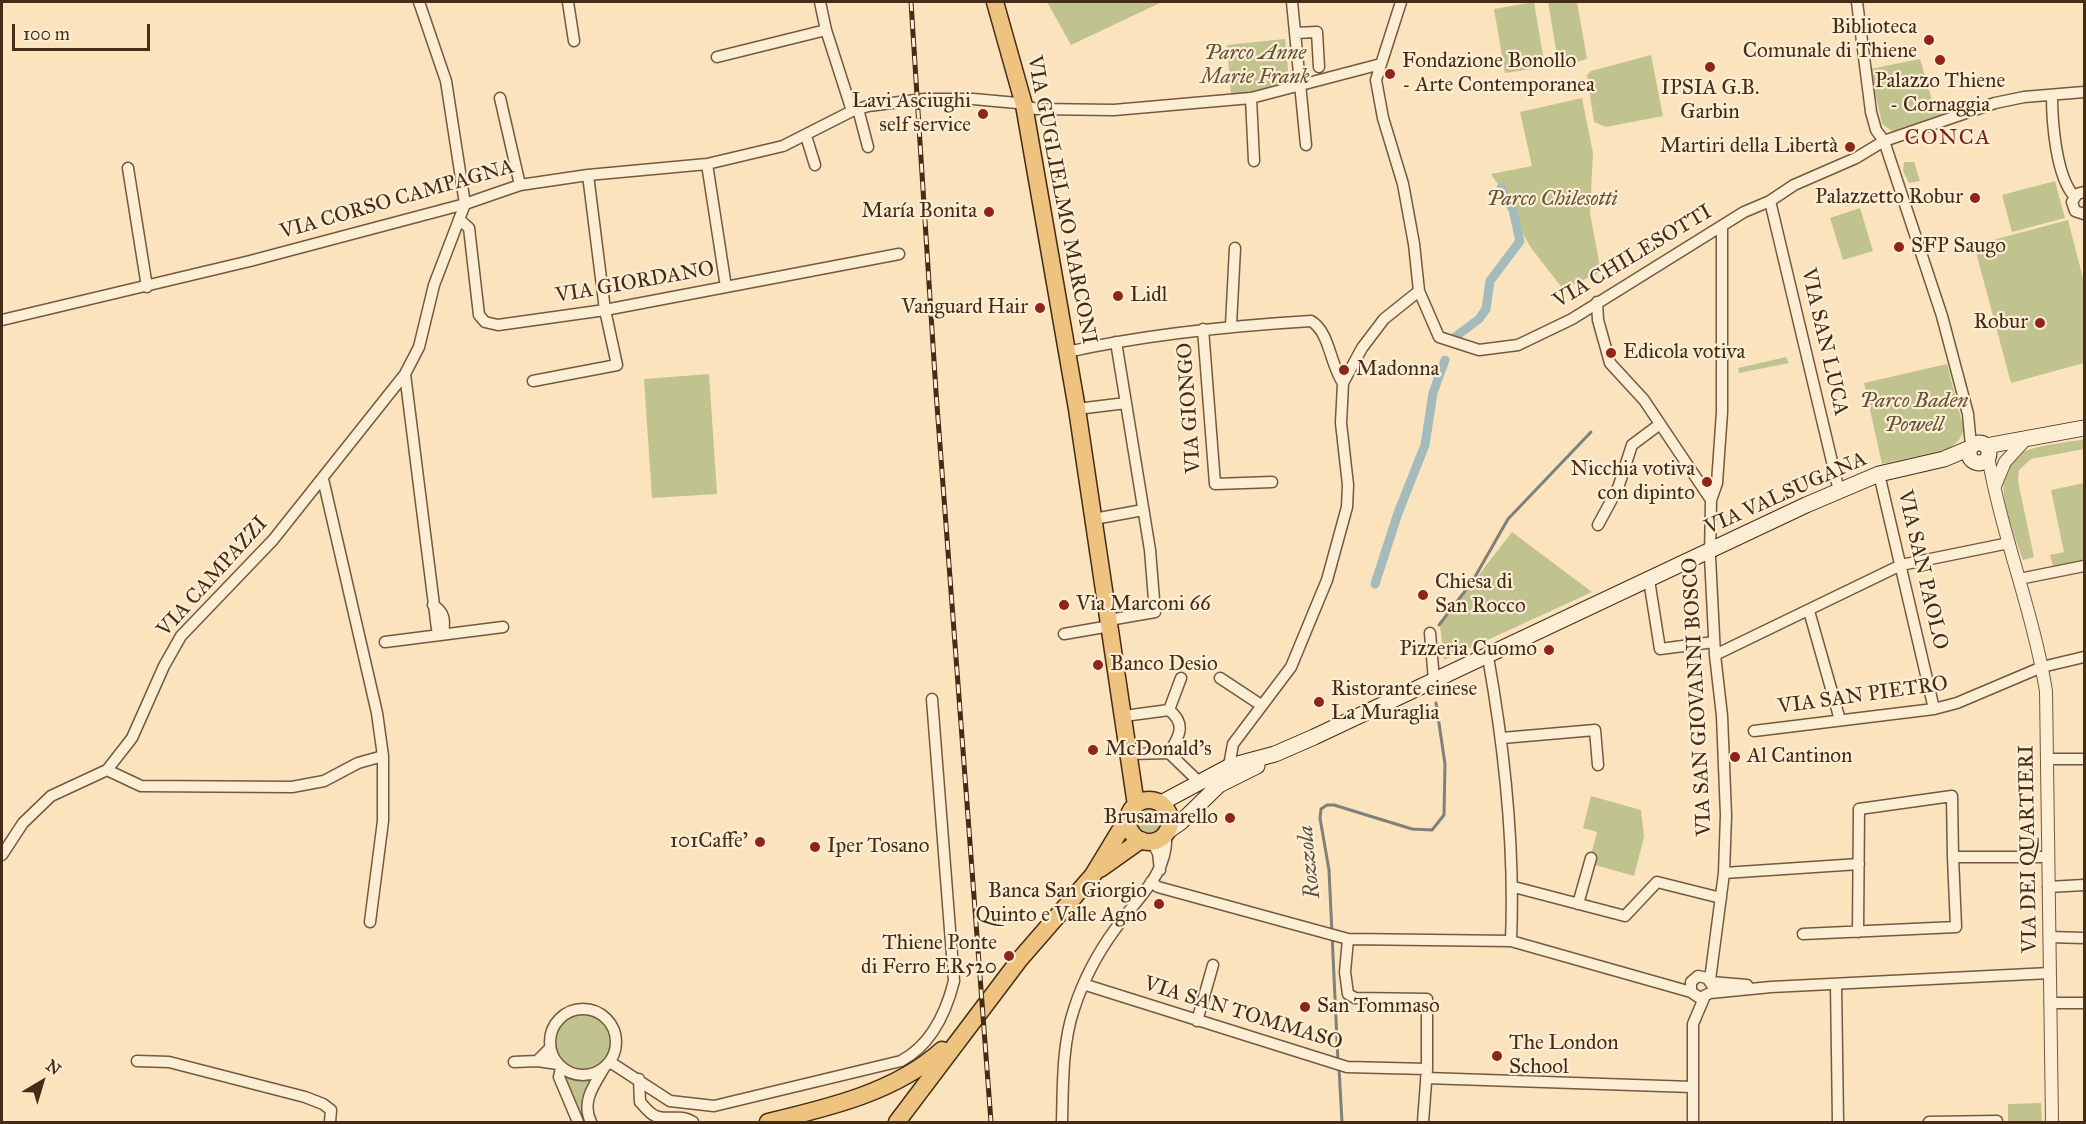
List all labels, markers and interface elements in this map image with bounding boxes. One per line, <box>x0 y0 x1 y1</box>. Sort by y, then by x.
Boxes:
scale bar <box>15 12 153 50</box>
place label: Biblioteca Comunale di Thiene <box>1743 15 1917 65</box>
text: 100 m <box>23 23 70 45</box>
marker: Biblioteca Comunale di Thiene <box>1922 33 1936 47</box>
park label: Parco Anne Marie Frank <box>1200 41 1310 91</box>
place label: Fondazione Bonollo - Arte Contemporanea <box>1402 49 1595 99</box>
marker: Palazzo Thiene - Cornaggia <box>1933 53 1947 67</box>
street label: VIA GUGLIELMO MARCONI <box>1021 54 1101 346</box>
marker: IPSIA G.B. Garbin <box>1703 60 1717 74</box>
marker: Fondazione Bonollo - Arte Contemporanea <box>1383 67 1397 81</box>
place label: Palazzo Thiene - Cornaggia <box>1875 69 2005 119</box>
place label: IPSIA G.B. Garbin <box>1661 76 1759 126</box>
place label: Lavi Asciughi self service <box>852 89 971 139</box>
marker: Lavi Asciughi self service <box>976 107 990 121</box>
district label: CONCA <box>1904 126 1992 152</box>
place label: Martiri della Libertà <box>1660 134 1838 160</box>
marker: Martiri della Libertà <box>1843 140 1857 154</box>
street label: VIA CORSO CAMPAGNA <box>277 155 517 245</box>
place label: Palazzetto Robur <box>1815 185 1963 211</box>
park label: Parco Chilesotti <box>1486 187 1618 213</box>
marker: Palazzetto Robur <box>1968 191 1982 205</box>
place label: María Bonita <box>861 199 977 225</box>
street label: VIA CHILESOTTI <box>1549 200 1717 314</box>
marker: María Bonita <box>982 205 996 219</box>
place label: SFP Saugo <box>1911 234 2006 260</box>
marker: SFP Saugo <box>1892 240 1906 254</box>
street label: VIA GIORDANO <box>554 257 716 309</box>
street label: VIA SAN LUCA <box>1795 266 1853 418</box>
place label: Lidl <box>1130 283 1167 309</box>
marker: Lidl <box>1111 289 1125 303</box>
place label: Vanguard Hair <box>901 295 1028 321</box>
marker: Vanguard Hair <box>1033 301 1047 315</box>
place label: Robur <box>1973 310 2028 336</box>
marker: Robur <box>2033 316 2047 330</box>
place label: Edicola votiva <box>1623 340 1745 366</box>
street label: VIA GIONGO <box>1173 342 1207 474</box>
marker: Edicola votiva <box>1604 346 1618 360</box>
place label: Madonna <box>1356 357 1439 383</box>
marker: Madonna <box>1337 363 1351 377</box>
park label: Parco Baden Powell <box>1860 389 1968 439</box>
street label: VIA VALSUGANA <box>1701 447 1871 541</box>
place label: Nicchia votiva con dipinto <box>1570 457 1695 507</box>
marker: Nicchia votiva con dipinto <box>1700 475 1714 489</box>
street label: VIA SAN PAOLO <box>1891 488 1953 652</box>
street label: VIA CAMPAZZI <box>152 512 274 642</box>
street label: VIA SAN GIOVANNI BOSCO <box>1678 557 1718 837</box>
place label: Chiesa di San Rocco <box>1435 570 1526 620</box>
marker: Chiesa di San Rocco <box>1416 588 1430 602</box>
place label: Via Marconi 66 <box>1076 592 1211 618</box>
marker: Via Marconi 66 <box>1057 598 1071 612</box>
place label: Pizzeria Cuomo <box>1400 637 1537 663</box>
marker: Pizzeria Cuomo <box>1542 643 1556 657</box>
place label: Banco Desio <box>1110 652 1218 678</box>
marker: Banco Desio <box>1091 658 1105 672</box>
street label: VIA SAN PIETRO <box>1776 672 1950 720</box>
place label: Ristorante cinese La Muraglia <box>1331 677 1477 727</box>
marker: Ristorante cinese La Muraglia <box>1312 695 1326 709</box>
place label: McDonald's <box>1105 737 1212 763</box>
marker: McDonald's <box>1086 743 1100 757</box>
place label: Al Cantinon <box>1747 744 1852 770</box>
street label: VIA DEI QUARTIERI <box>2015 745 2043 953</box>
marker: Al Cantinon <box>1728 750 1742 764</box>
place label: Brusamarello <box>1103 805 1218 831</box>
marker: Brusamarello <box>1223 811 1237 825</box>
water label: Rozzola <box>1293 824 1327 900</box>
place label: 101Caffe' <box>670 829 748 855</box>
place label: Iper Tosano <box>827 834 929 860</box>
marker: 101Caffe' <box>753 835 767 849</box>
marker: Iper Tosano <box>808 840 822 854</box>
place label: Banca San Giorgio Quinto e Valle Agno <box>976 879 1147 929</box>
marker: Banca San Giorgio Quinto e Valle Agno <box>1152 897 1166 911</box>
place label: Thiene Ponte di Ferro ER520 <box>861 931 997 981</box>
marker: Thiene Ponte di Ferro ER520 <box>1002 949 1016 963</box>
street label: VIA SAN TOMMASO <box>1141 972 1345 1056</box>
place label: San Tommaso <box>1317 994 1440 1020</box>
marker: San Tommaso <box>1298 1000 1312 1014</box>
place label: The London School <box>1509 1031 1619 1081</box>
marker: The London School <box>1490 1049 1504 1063</box>
north arrow <box>12 1052 72 1112</box>
text: N <box>42 1056 65 1079</box>

